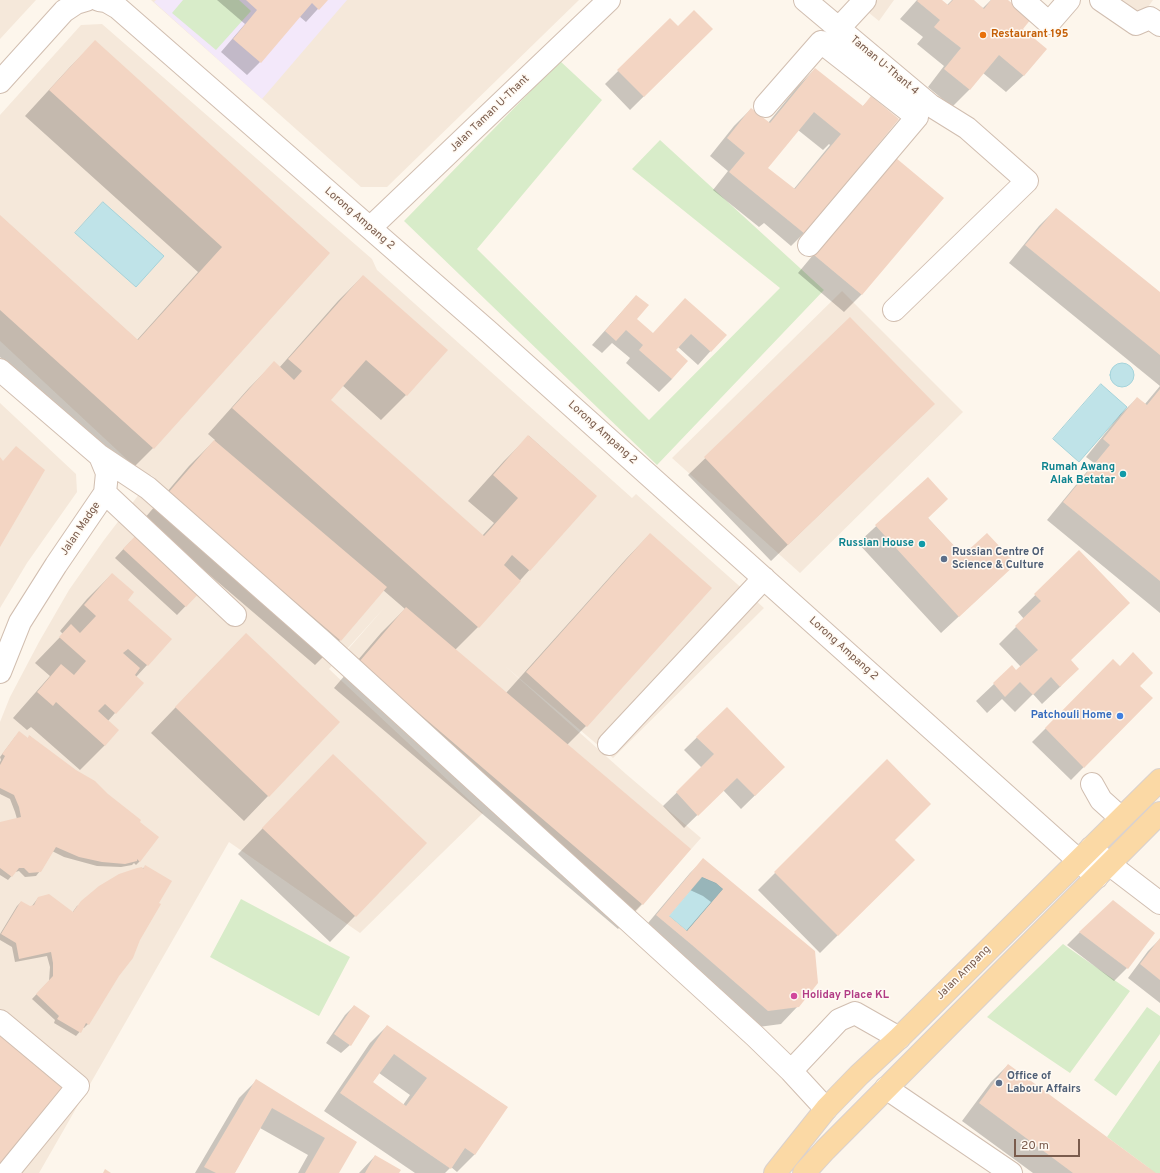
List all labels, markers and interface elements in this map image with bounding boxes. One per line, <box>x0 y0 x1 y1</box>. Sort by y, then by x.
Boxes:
place label: Restaurant 195 <box>991 28 1068 42</box>
marker: Restaurant 195 <box>978 30 988 40</box>
street label: Taman U-Thant 4 <box>847 34 921 98</box>
street label: Jalan Taman U-Thant <box>448 73 532 155</box>
street label: Lorong Ampang 2 <box>321 185 397 253</box>
street label: Lorong Ampang 2 <box>565 398 639 468</box>
place label: Rumah Awang Alak Betatar <box>1041 461 1115 487</box>
marker: Rumah Awang Alak Betatar <box>1118 469 1128 479</box>
street label: Jalan Madge <box>58 500 104 558</box>
place label: Russian House <box>839 537 914 551</box>
marker: Russian House <box>917 539 927 549</box>
place label: Russian Centre Of Science & Culture <box>952 546 1044 572</box>
marker: Russian Centre Of Science & Culture <box>939 554 949 564</box>
street label: Lorong Ampang 2 <box>806 614 880 684</box>
place label: Patchouli Home <box>1031 709 1112 723</box>
marker: Patchouli Home <box>1115 711 1125 721</box>
street label: Jalan Ampang <box>934 943 994 1003</box>
place label: Holiday Place KL <box>802 989 889 1003</box>
marker: Holiday Place KL <box>789 991 799 1001</box>
place label: Office of Labour Affairs <box>1007 1070 1081 1096</box>
marker: Office of Labour Affairs <box>994 1078 1004 1088</box>
scale bar <box>1016 1131 1082 1157</box>
text: 20 m <box>1021 1138 1049 1154</box>

